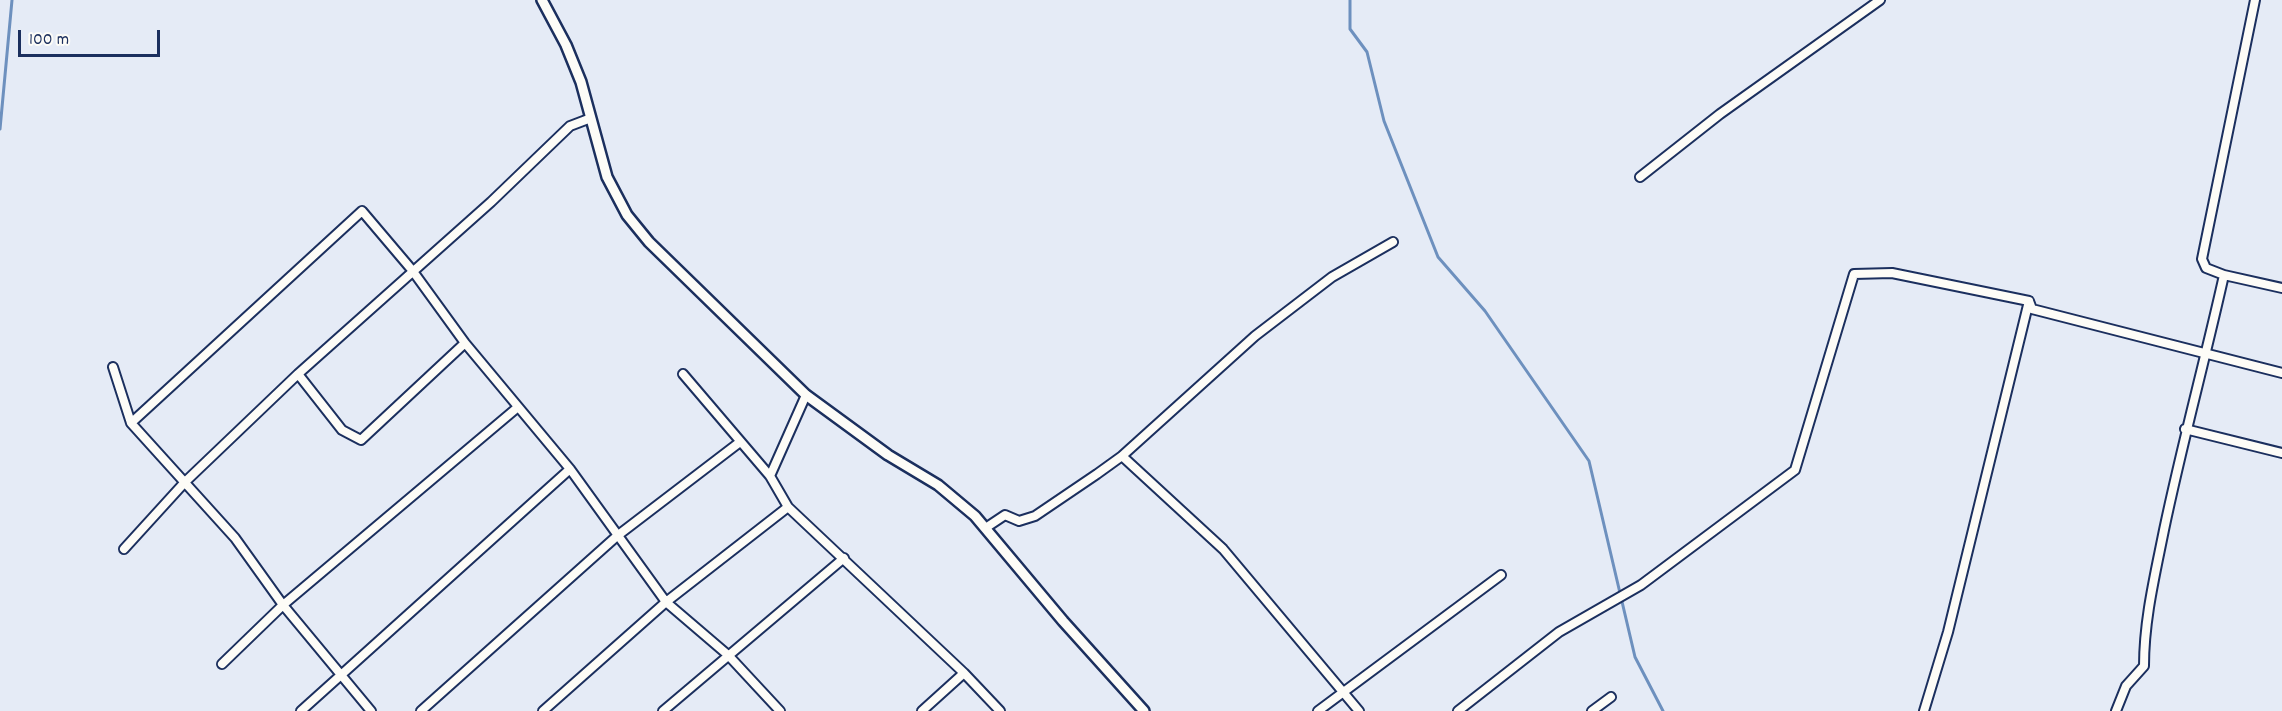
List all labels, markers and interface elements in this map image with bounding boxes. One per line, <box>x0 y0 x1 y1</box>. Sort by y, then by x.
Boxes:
scale bar <box>21 18 164 56</box>
text: 100 m <box>29 28 69 53</box>

